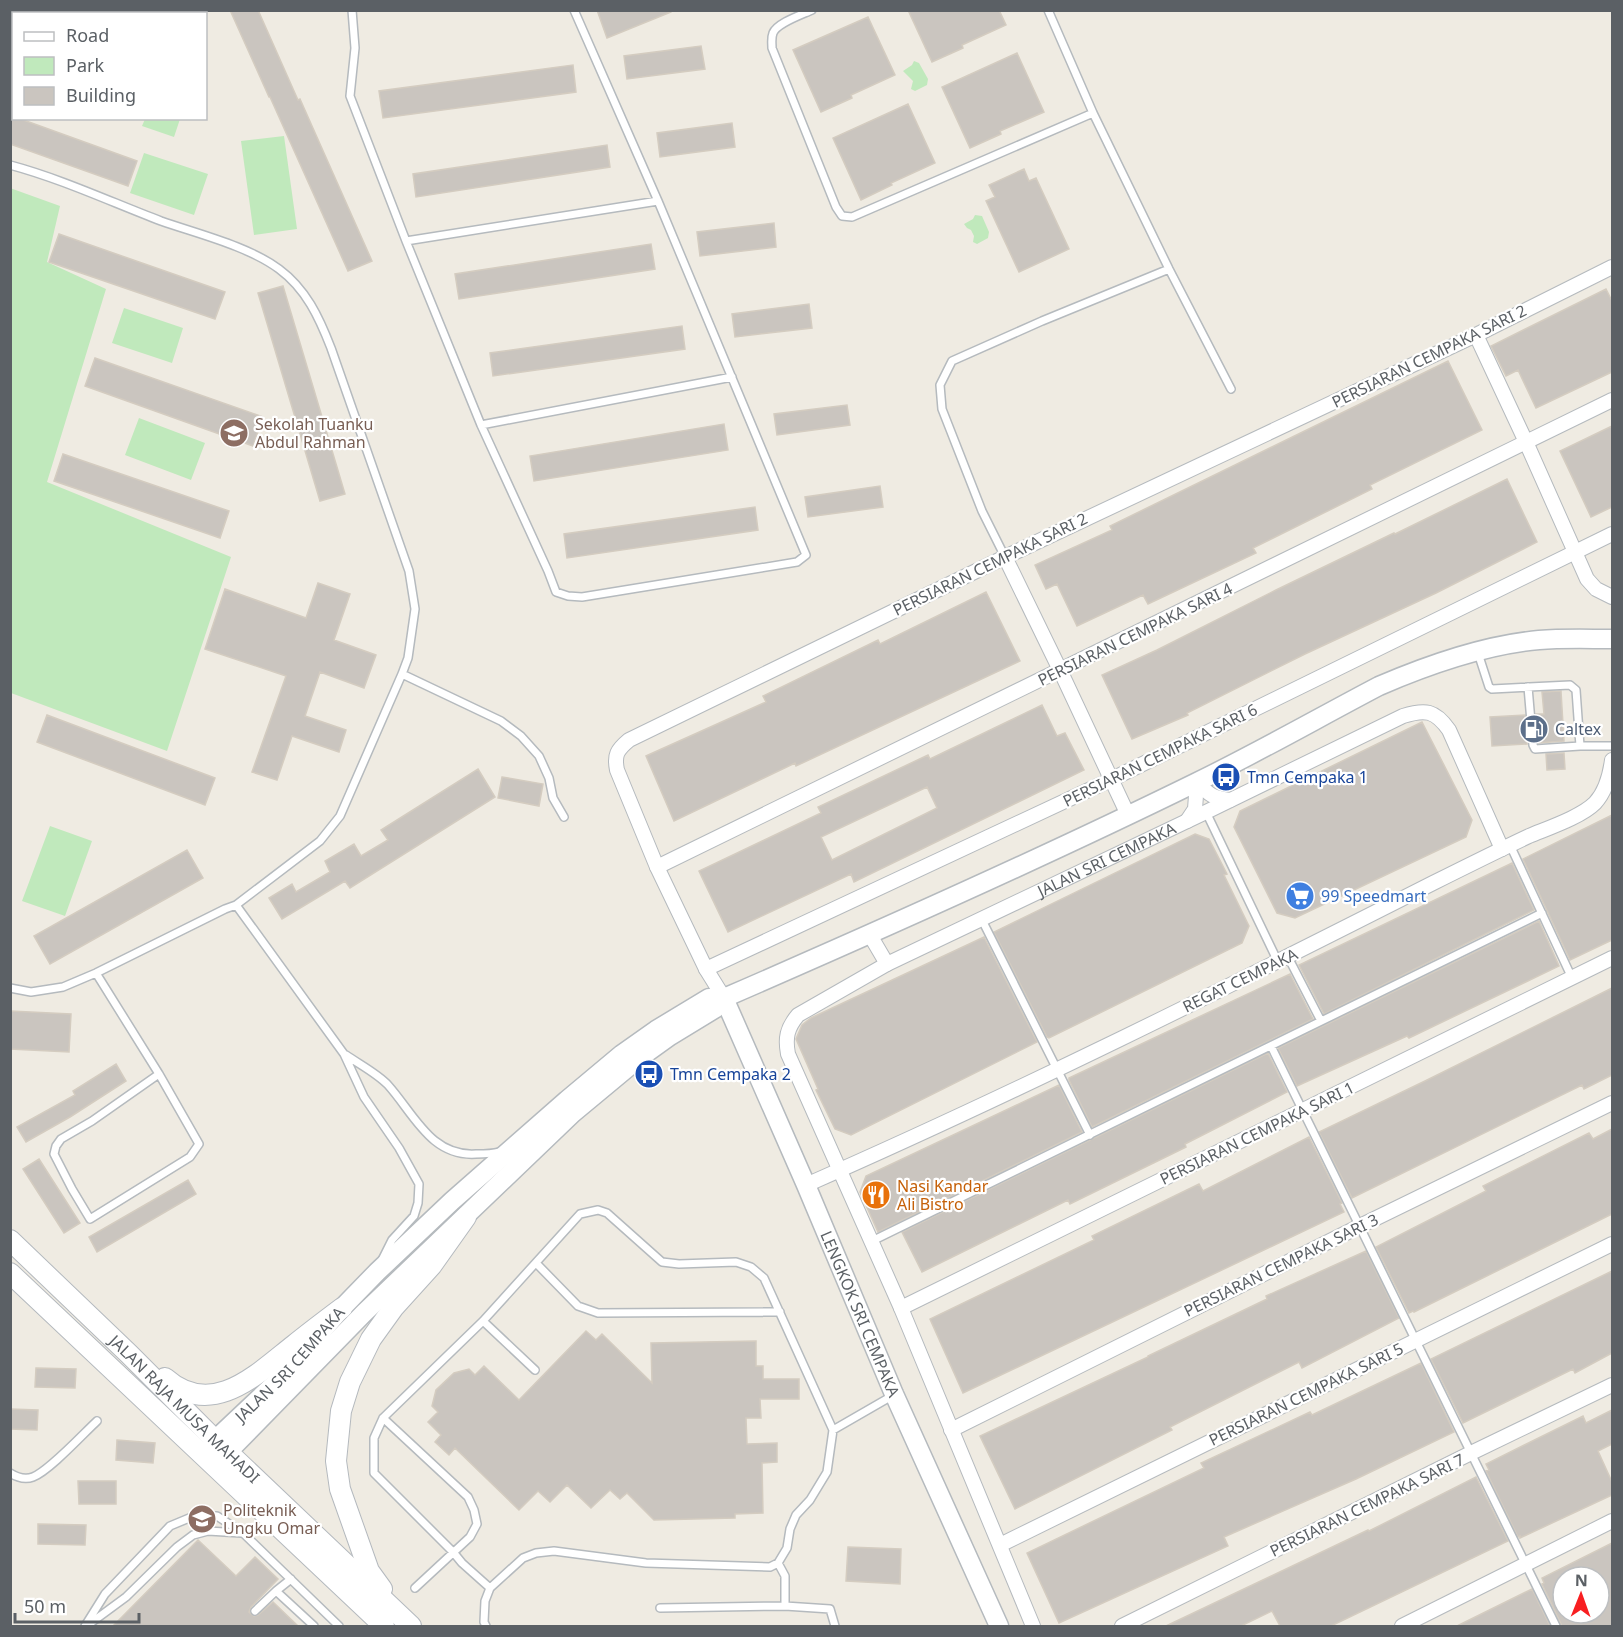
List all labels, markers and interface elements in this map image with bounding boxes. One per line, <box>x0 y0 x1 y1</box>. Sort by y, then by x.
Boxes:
legend <box>12 12 207 120</box>
text: Road <box>66 23 109 47</box>
text: Park <box>66 53 104 77</box>
text: Building <box>66 83 136 107</box>
street label: PERSIARAN CEMPAKA SARI 2 <box>1328 299 1530 413</box>
place label: Sekolah Tuanku Abdul Rahman <box>255 413 373 453</box>
school or university icon: Sekolah Tuanku Abdul Rahman <box>218 417 250 449</box>
street label: PERSIARAN CEMPAKA SARI 2 <box>889 507 1091 621</box>
street label: PERSIARAN CEMPAKA SARI 4 <box>1034 577 1236 691</box>
street label: PERSIARAN CEMPAKA SARI 6 <box>1059 698 1261 812</box>
fuel station icon: Caltex <box>1518 713 1550 745</box>
place label: Caltex <box>1555 718 1602 740</box>
bus stop icon: Tmn Cempaka 1 <box>1210 761 1242 793</box>
place label: Tmn Cempaka 1 <box>1247 766 1368 788</box>
street label: JALAN SRI CEMPAKA <box>1032 817 1180 903</box>
supermarket icon: 99 Speedmart <box>1284 880 1316 912</box>
place label: 99 Speedmart <box>1321 885 1427 907</box>
street label: REGAT CEMPAKA <box>1179 942 1302 1017</box>
bus stop icon: Tmn Cempaka 2 <box>633 1058 665 1090</box>
place label: Tmn Cempaka 2 <box>670 1063 791 1085</box>
street label: PERSIARAN CEMPAKA SARI 1 <box>1156 1076 1358 1190</box>
place label: Nasi Kandar Ali Bistro <box>897 1175 989 1215</box>
restaurant icon: Nasi Kandar Ali Bistro <box>860 1179 892 1211</box>
street label: PERSIARAN CEMPAKA SARI 3 <box>1180 1208 1382 1322</box>
street label: LENGKOK SRI CEMPAKA <box>815 1227 905 1401</box>
street label: JALAN SRI CEMPAKA <box>229 1301 350 1428</box>
street label: JALAN RAJA MUSA MAHADI <box>103 1329 265 1488</box>
street label: PERSIARAN CEMPAKA SARI 5 <box>1205 1337 1407 1451</box>
street label: PERSIARAN CEMPAKA SARI 7 <box>1266 1448 1468 1562</box>
place label: Politeknik Ungku Omar <box>223 1499 320 1539</box>
school or university icon: Politeknik Ungku Omar <box>186 1503 218 1535</box>
north arrow <box>1551 1565 1611 1625</box>
text: N <box>1575 1569 1588 1591</box>
scale bar <box>15 1586 140 1624</box>
text: 50 m <box>24 1594 66 1618</box>

